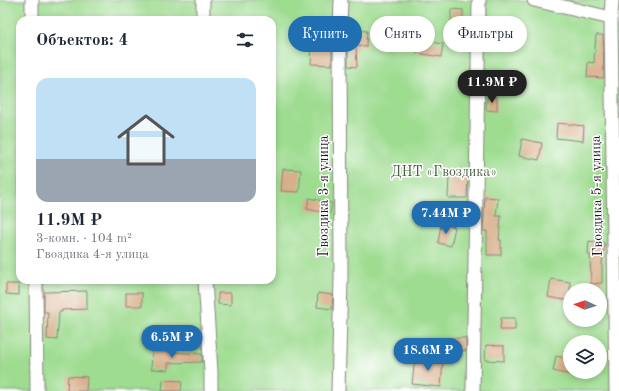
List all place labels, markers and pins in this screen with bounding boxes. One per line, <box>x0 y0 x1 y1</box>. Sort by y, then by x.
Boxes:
pin: 11.9M ₽ <box>455 70 529 104</box>
pin: 7.44M ₽ <box>409 201 483 235</box>
pin: 6.5M ₽ <box>139 325 205 359</box>
pin: 18.6M ₽ <box>391 338 465 372</box>

